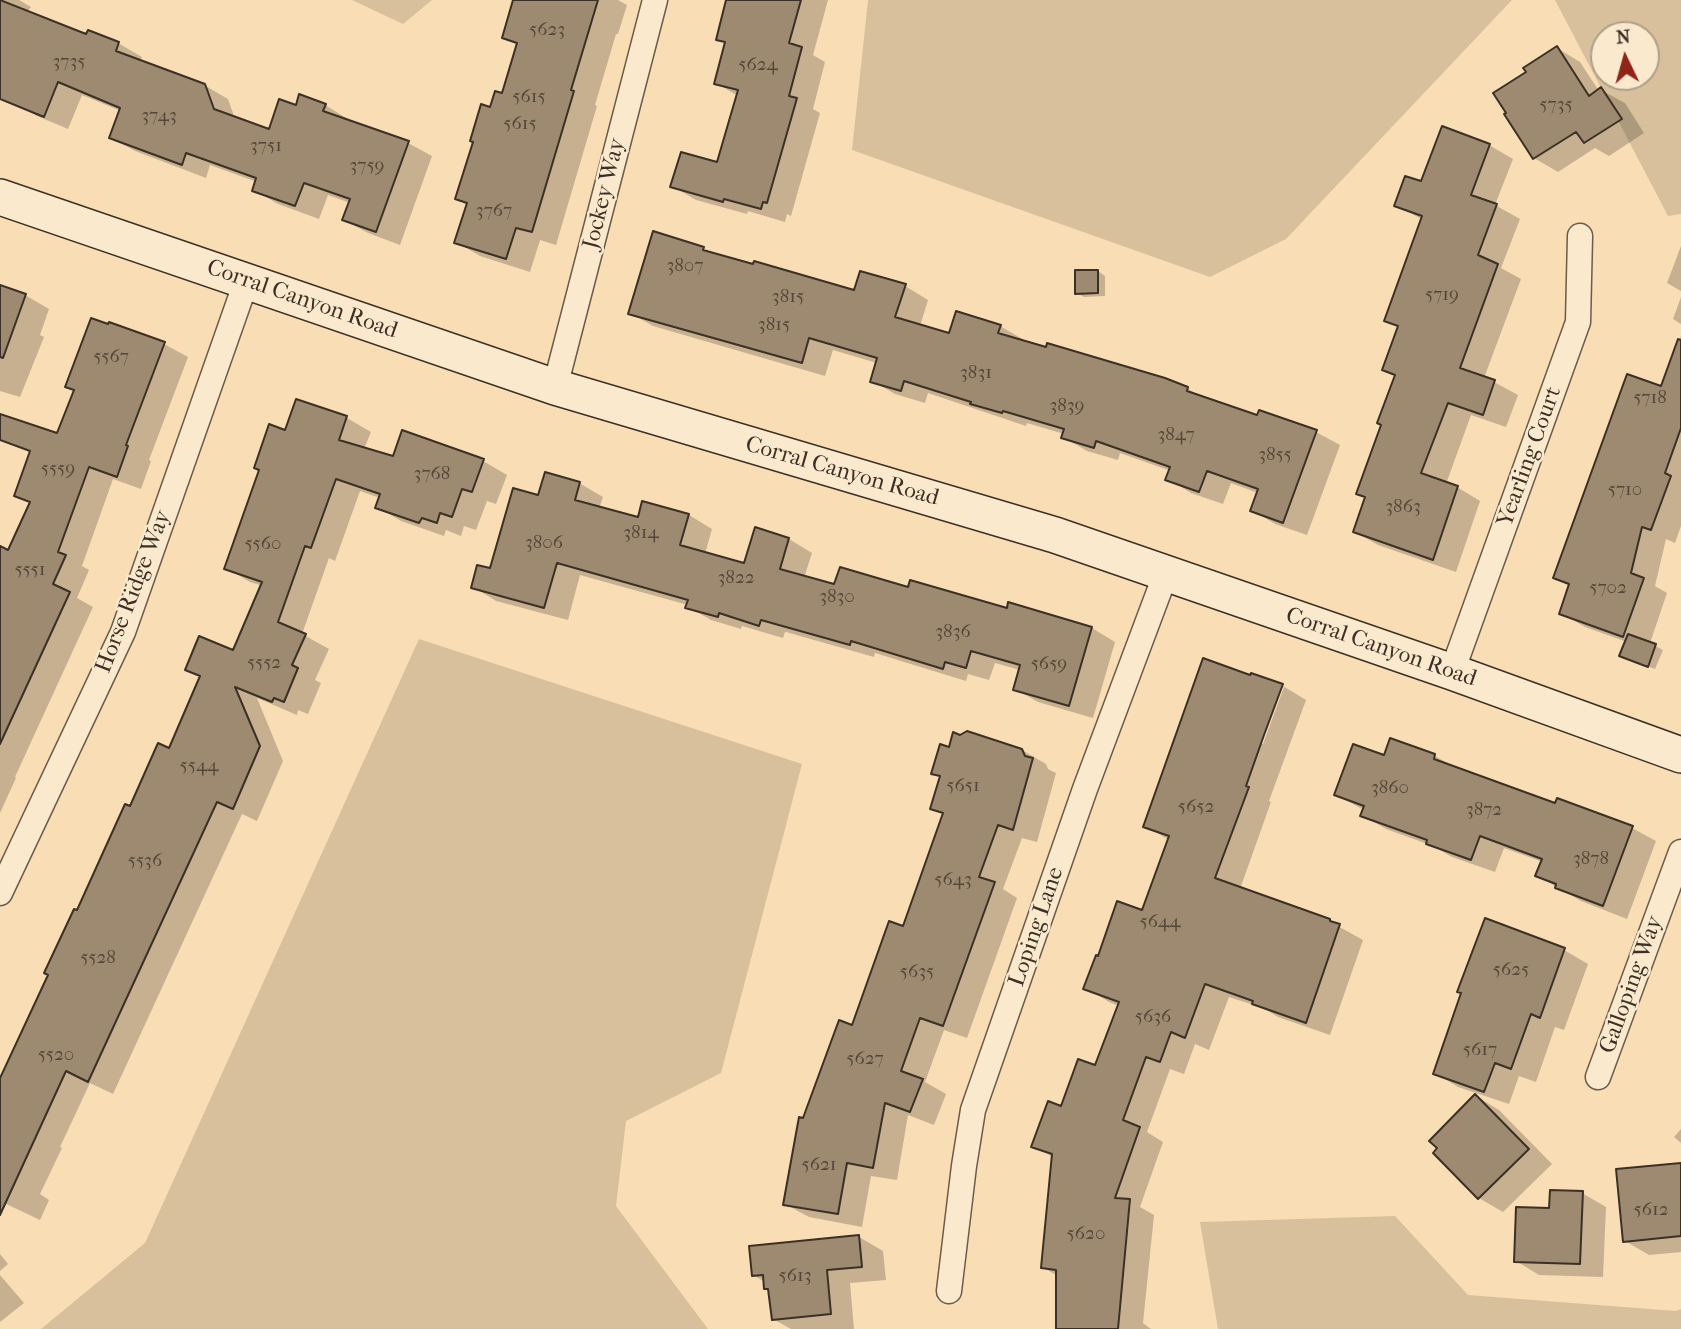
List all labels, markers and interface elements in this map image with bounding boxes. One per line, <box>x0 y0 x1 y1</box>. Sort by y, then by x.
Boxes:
house number: 5623 <box>529 19 565 41</box>
north arrow <box>1590 21 1660 91</box>
text: N <box>1615 25 1631 49</box>
house number: 3735 <box>53 51 85 73</box>
house number: 5624 <box>738 54 778 76</box>
house number: 5615 <box>512 86 546 108</box>
house number: 5735 <box>1539 94 1573 116</box>
house number: 3743 <box>141 105 177 127</box>
house number: 5615 <box>503 113 537 135</box>
house number: 3751 <box>250 135 282 157</box>
street label: Jockey Way <box>578 136 632 252</box>
house number: 3759 <box>349 155 385 177</box>
house number: 3767 <box>476 200 512 222</box>
street label: Corral Canyon Road <box>203 254 401 346</box>
house number: 3807 <box>667 255 703 277</box>
house number: 5719 <box>1425 284 1459 306</box>
house number: 3815 <box>772 286 804 308</box>
house number: 3815 <box>758 314 790 336</box>
house number: 5567 <box>93 346 129 368</box>
house number: 3831 <box>960 362 992 384</box>
street label: Yearling Court <box>1492 383 1568 531</box>
house number: 5718 <box>1633 387 1667 409</box>
house number: 3839 <box>1049 395 1085 417</box>
house number: 3847 <box>1157 424 1195 446</box>
street label: Corral Canyon Road <box>742 431 942 513</box>
house number: 3855 <box>1258 444 1292 466</box>
house number: 5559 <box>41 458 75 480</box>
house number: 3768 <box>414 463 450 485</box>
house number: 5710 <box>1608 479 1642 501</box>
house number: 3863 <box>1385 496 1421 518</box>
street label: Horse Ridge Way <box>90 507 178 677</box>
house number: 3814 <box>623 522 659 544</box>
house number: 3806 <box>525 532 563 554</box>
house number: 5560 <box>244 533 282 555</box>
house number: 5551 <box>14 559 46 581</box>
house number: 3822 <box>718 567 754 589</box>
house number: 5702 <box>1589 577 1627 599</box>
house number: 3830 <box>819 586 855 608</box>
street label: Corral Canyon Road <box>1282 602 1480 694</box>
house number: 3836 <box>935 621 971 643</box>
house number: 5552 <box>247 652 281 674</box>
house number: 5659 <box>1031 653 1067 675</box>
house number: 5544 <box>180 755 218 777</box>
house number: 5651 <box>946 775 980 797</box>
house number: 3860 <box>1371 777 1409 799</box>
house number: 5652 <box>1178 796 1214 818</box>
house number: 3872 <box>1466 799 1502 821</box>
house number: 3878 <box>1573 848 1609 870</box>
house number: 5536 <box>128 850 162 872</box>
street label: Loping Lane <box>1004 864 1070 990</box>
house number: 5643 <box>934 869 972 891</box>
house number: 5644 <box>1140 911 1180 933</box>
street label: Galloping Way <box>1594 912 1670 1058</box>
house number: 5528 <box>80 947 116 969</box>
house number: 5625 <box>1493 959 1529 981</box>
house number: 5635 <box>900 961 934 983</box>
house number: 5636 <box>1135 1006 1171 1028</box>
house number: 5617 <box>1463 1039 1497 1061</box>
house number: 5520 <box>38 1044 74 1066</box>
house number: 5627 <box>846 1048 884 1070</box>
house number: 5621 <box>801 1154 837 1176</box>
house number: 5612 <box>1634 1199 1668 1221</box>
house number: 5620 <box>1067 1223 1105 1245</box>
house number: 5613 <box>779 1265 811 1287</box>

